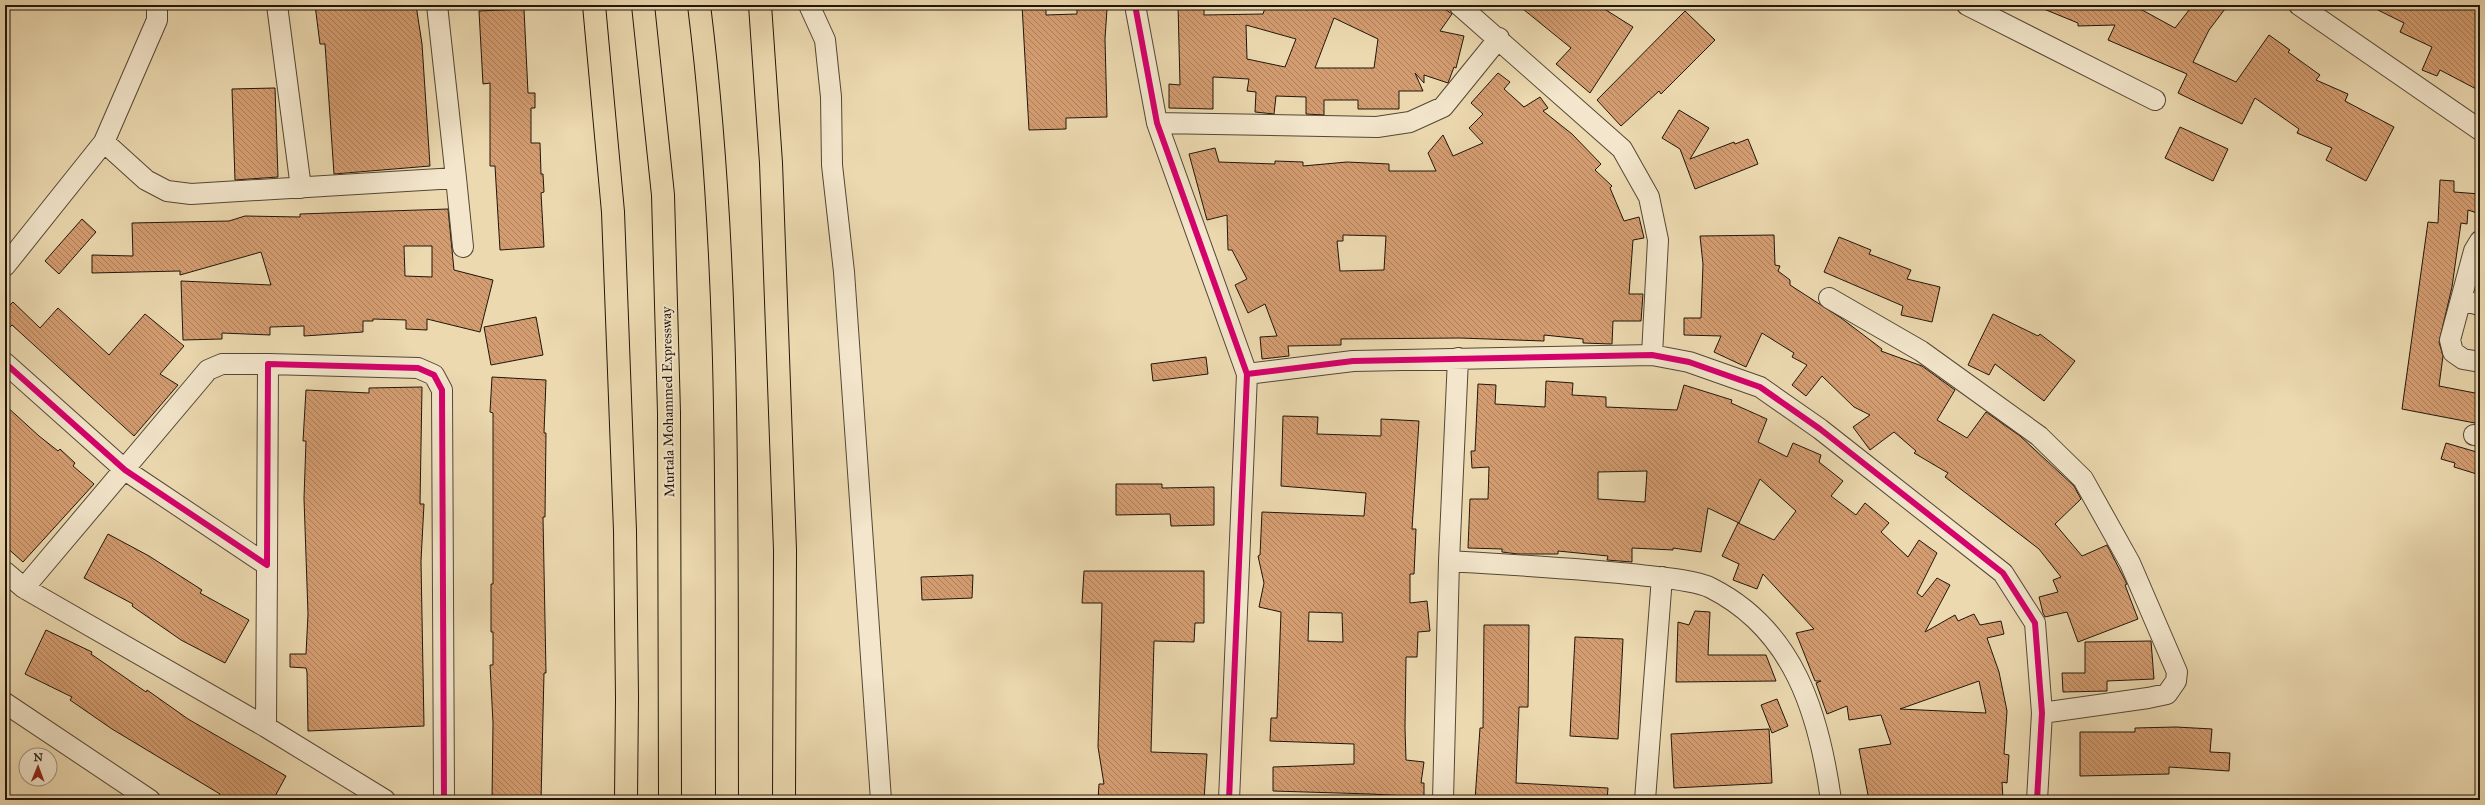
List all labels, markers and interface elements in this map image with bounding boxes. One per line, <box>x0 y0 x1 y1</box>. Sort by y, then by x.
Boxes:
street label: Murtala Mohammed Expressway <box>658 306 678 498</box>
north arrow <box>18 747 58 787</box>
text: N <box>33 751 44 764</box>

